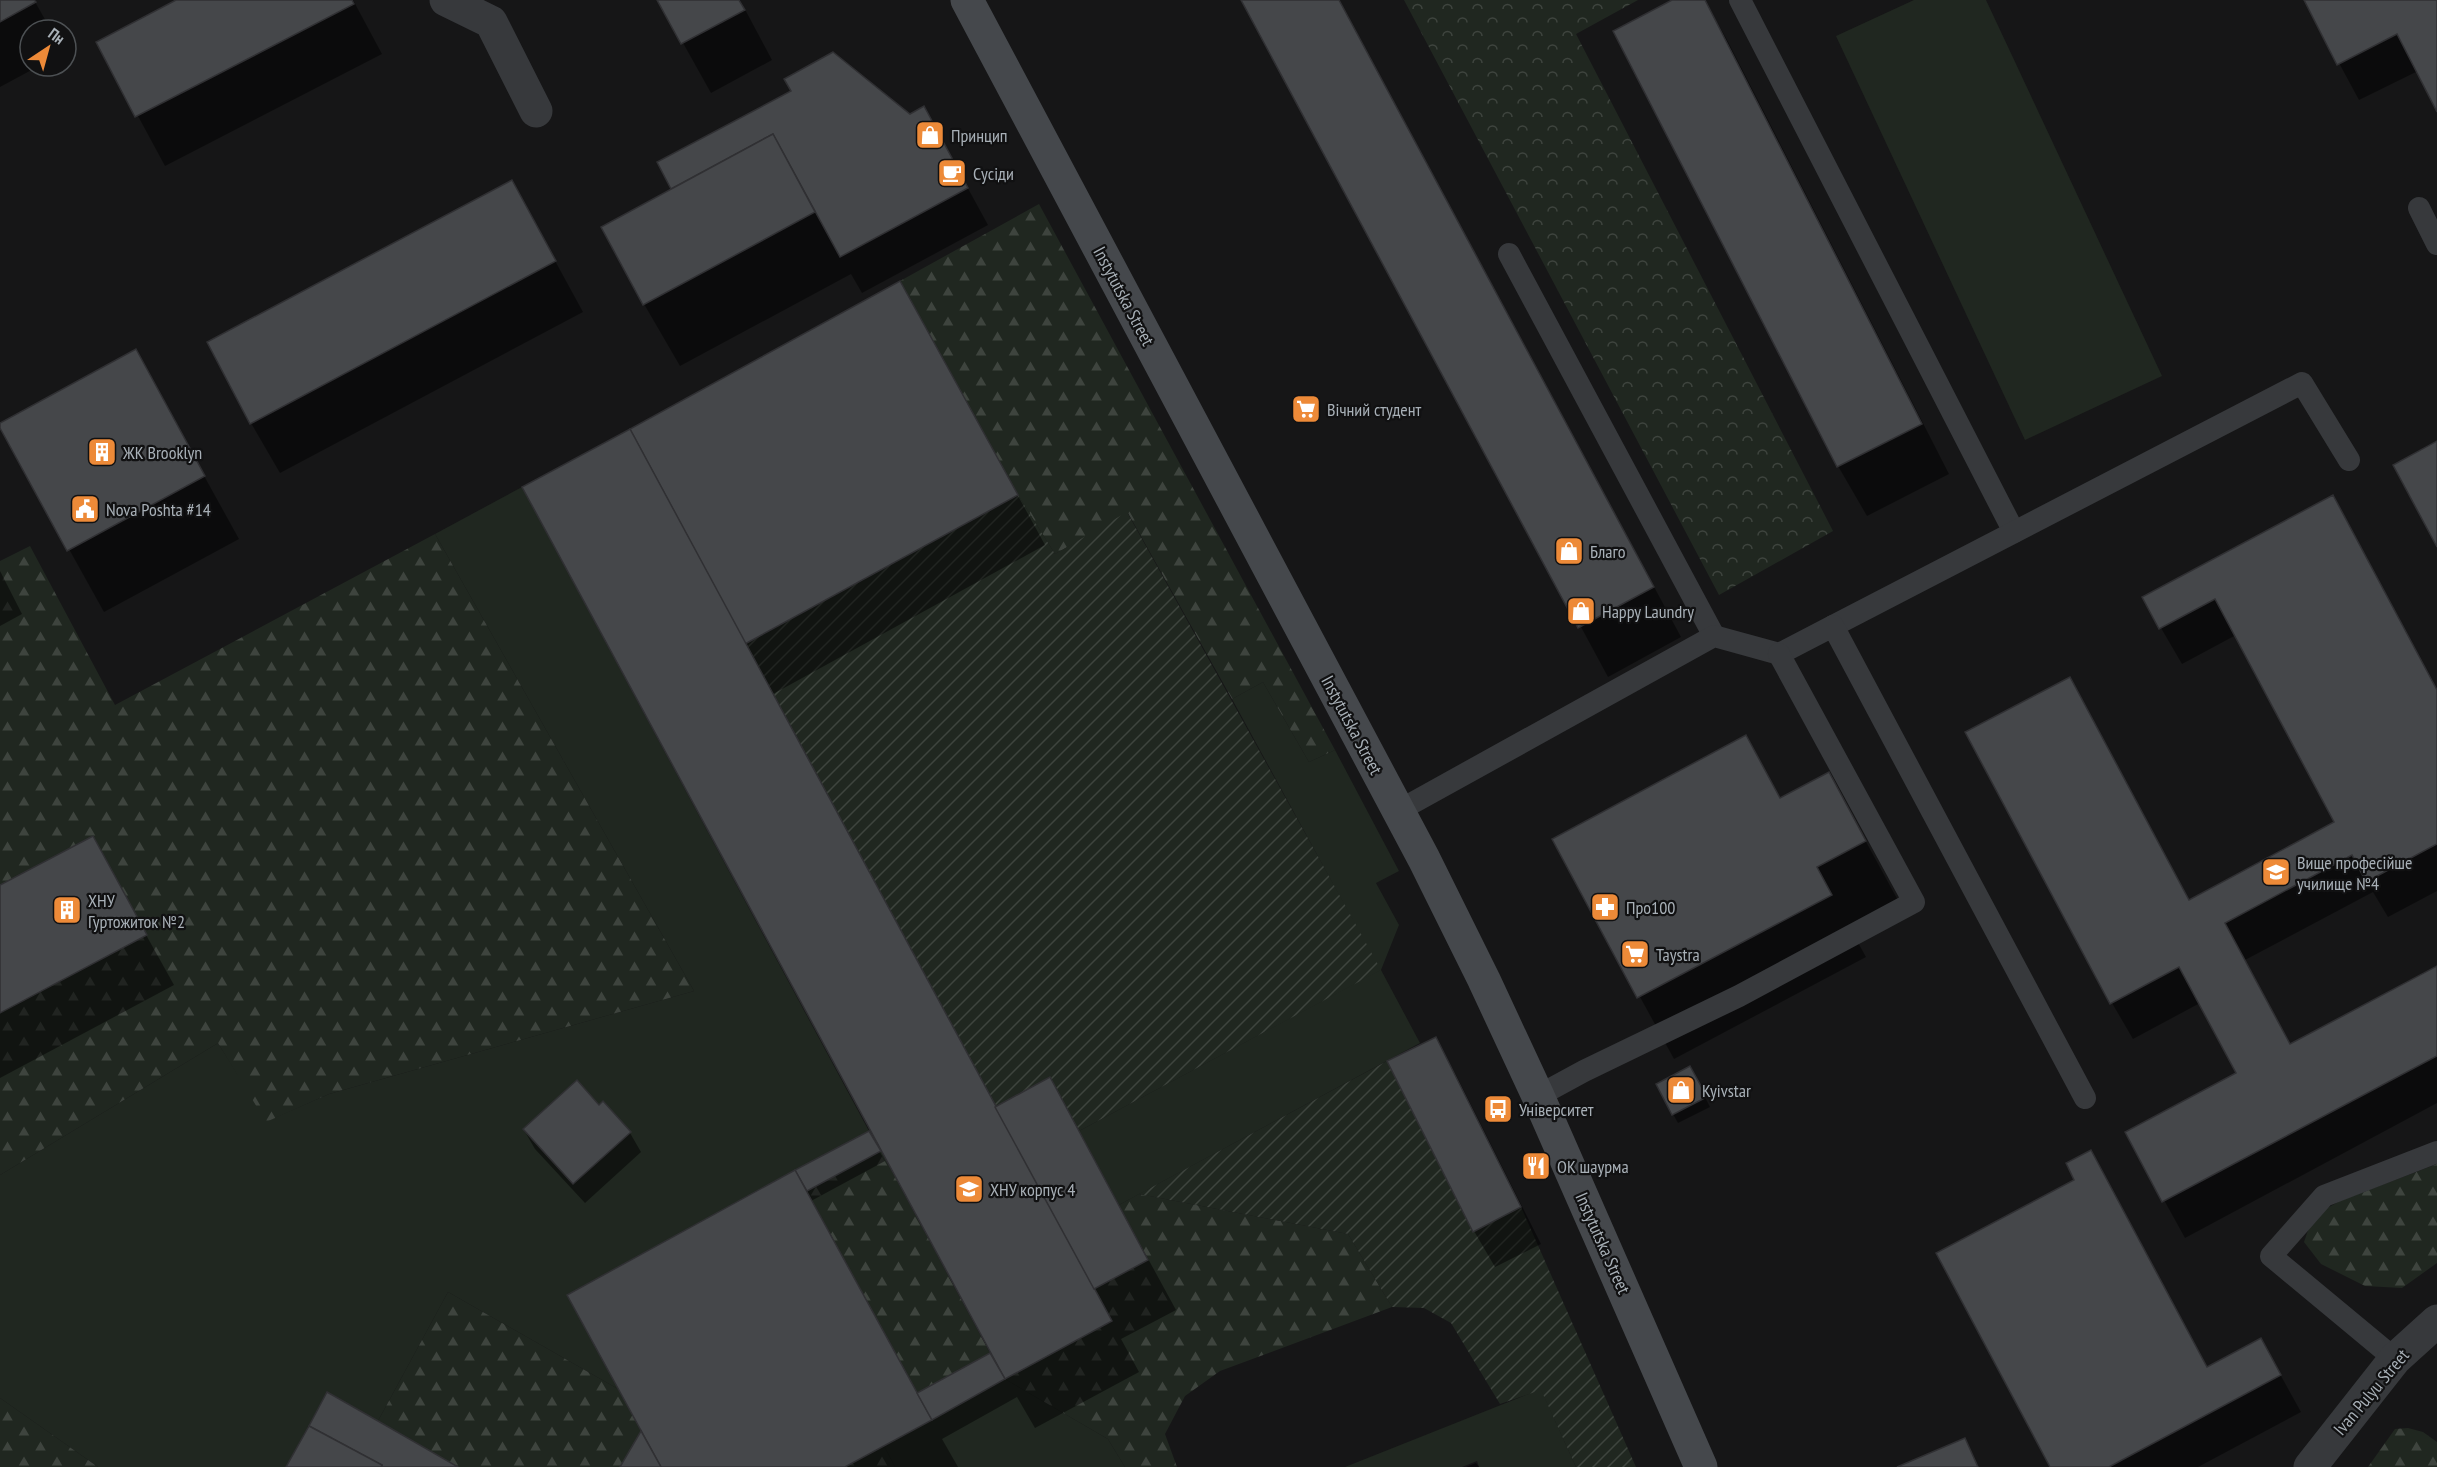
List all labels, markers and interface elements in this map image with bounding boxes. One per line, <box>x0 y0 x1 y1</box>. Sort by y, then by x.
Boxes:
north arrow <box>18 18 78 78</box>
text: Пн <box>45 23 69 49</box>
shop icon: Принцип <box>914 119 946 151</box>
place label: Принцип <box>951 124 1008 147</box>
cafe icon: Сусіди <box>936 157 968 189</box>
place label: Сусіди <box>973 162 1014 185</box>
street label: Instytutska Street <box>1088 243 1160 349</box>
supermarket icon: Вічний студент <box>1290 393 1322 425</box>
place label: Вічний студент <box>1327 398 1422 421</box>
building icon: ЖК Brooklyn <box>86 436 118 468</box>
place label: ЖК Brooklyn <box>122 441 202 464</box>
public building icon: Nova Poshta #14 <box>69 493 101 525</box>
place label: Nova Poshta #14 <box>106 498 211 521</box>
shop icon: Благо <box>1553 535 1585 567</box>
place label: Благо <box>1590 540 1626 563</box>
shop icon: Happy Laundry <box>1565 595 1597 627</box>
place label: Happy Laundry <box>1602 600 1694 623</box>
street label: Instytutska Street <box>1316 672 1388 778</box>
place label: Вище професійше училище №4 <box>2297 851 2412 895</box>
school or university icon: Вище професійше училище №4 <box>2260 856 2292 888</box>
place label: ХНУ Гуртожиток №2 <box>88 889 185 933</box>
pharmacy icon: Про100 <box>1589 891 1621 923</box>
building icon: ХНУ Гуртожиток №2 <box>51 894 83 926</box>
place label: Про100 <box>1626 896 1675 919</box>
supermarket icon: Taystra <box>1619 938 1651 970</box>
place label: Taystra <box>1656 943 1700 966</box>
shop icon: Kyivstar <box>1665 1074 1697 1106</box>
place label: Kyivstar <box>1702 1079 1751 1102</box>
bus stop icon: Університет <box>1482 1093 1514 1125</box>
place label: Університет <box>1519 1098 1594 1121</box>
restaurant icon: ОК шаурма <box>1520 1150 1552 1182</box>
place label: ОК шаурма <box>1557 1155 1629 1178</box>
school or university icon: ХНУ корпус 4 <box>953 1173 985 1205</box>
place label: ХНУ корпус 4 <box>990 1178 1075 1201</box>
street label: Instytutska Street <box>1570 1189 1636 1297</box>
street label: Ivan Pulyu Street <box>2328 1344 2414 1440</box>

